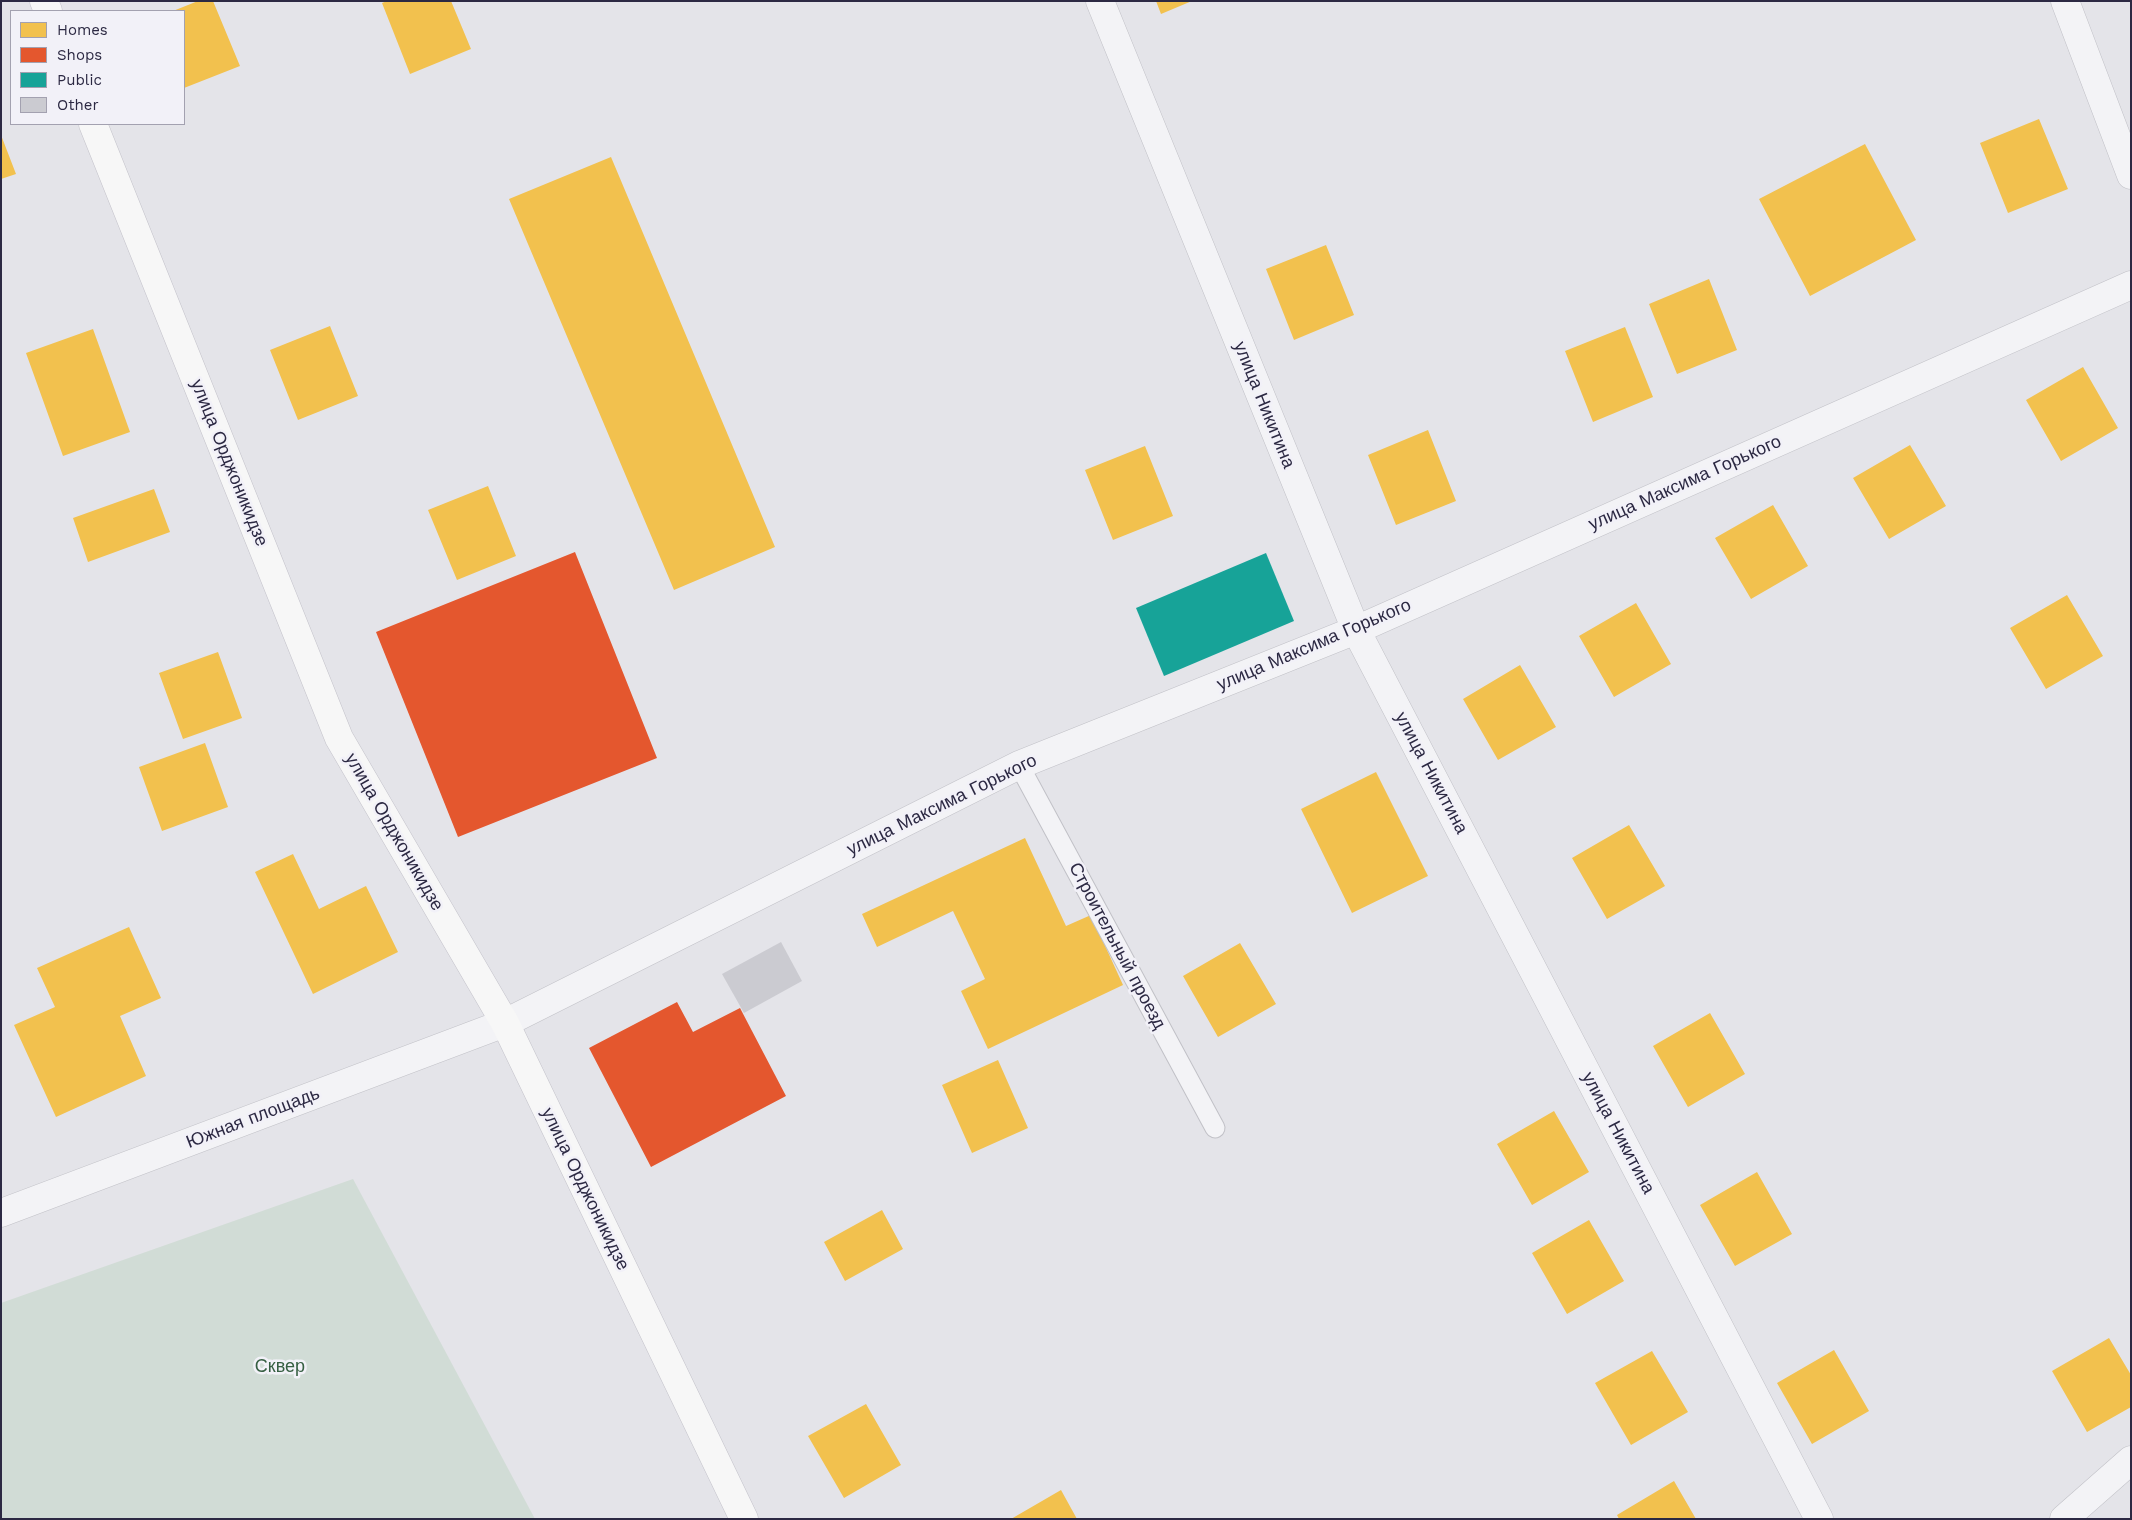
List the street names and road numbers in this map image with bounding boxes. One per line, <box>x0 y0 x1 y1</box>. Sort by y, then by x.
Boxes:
street label: улица Никитина <box>1229 338 1299 472</box>
street label: улица Орджоникидзе <box>186 376 272 550</box>
street label: улица Максима Горького <box>1585 431 1785 535</box>
street label: улица Максима Горького <box>1214 594 1414 696</box>
street label: улица Никитина <box>1390 708 1472 838</box>
street label: улица Орджоникидзе <box>340 749 448 915</box>
street label: улица Максима Горького <box>843 750 1041 860</box>
street label: Строительный проезд <box>1064 859 1170 1033</box>
street label: улица Никитина <box>1577 1068 1659 1198</box>
street label: Южная площадь <box>183 1083 323 1153</box>
street label: улица Орджоникидзе <box>536 1104 634 1274</box>

